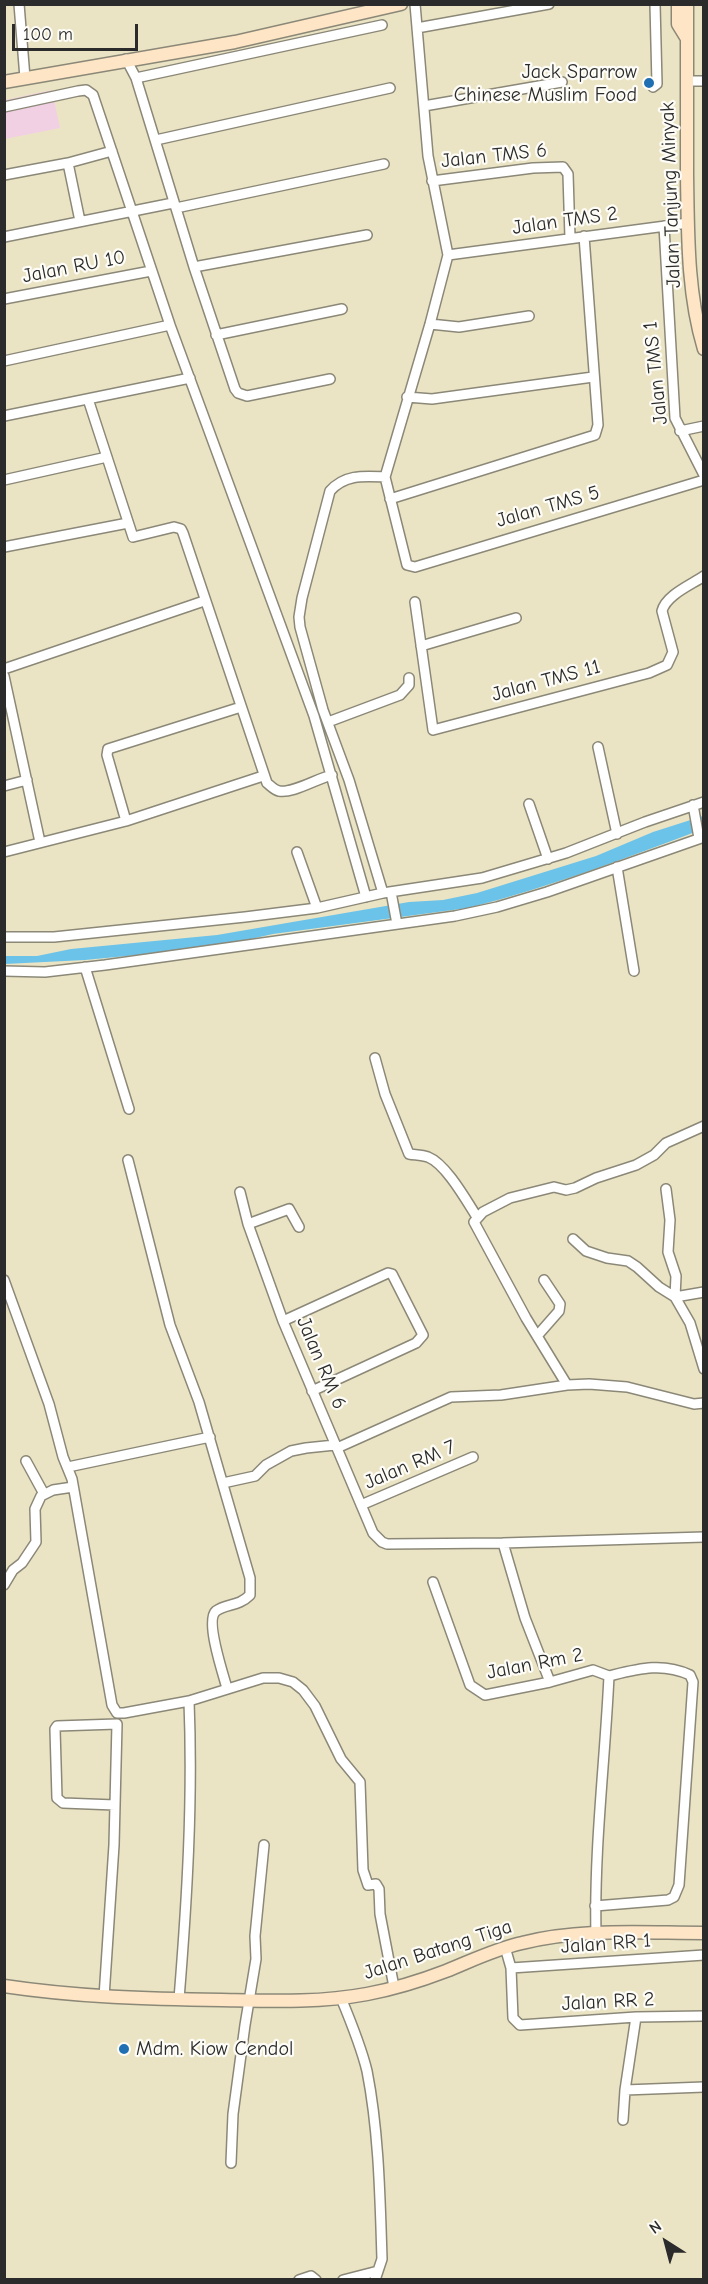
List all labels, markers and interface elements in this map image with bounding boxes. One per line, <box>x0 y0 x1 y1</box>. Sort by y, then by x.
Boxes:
scale bar <box>15 12 141 50</box>
text: 100 m <box>23 24 73 45</box>
place label: Jack Sparrow Chinese Muslim Food <box>454 60 637 107</box>
marker: Jack Sparrow Chinese Muslim Food <box>642 76 656 90</box>
street label: Jalan Tanjung Minyak <box>656 102 686 288</box>
street label: Jalan TMS 6 <box>440 139 548 173</box>
street label: Jalan TMS 2 <box>511 202 619 240</box>
street label: Jalan RU 10 <box>20 245 128 289</box>
street label: Jalan TMS 1 <box>639 320 673 426</box>
street label: Jalan TMS 5 <box>494 481 602 533</box>
street label: Jalan TMS 11 <box>489 655 603 707</box>
street label: Jalan RM 6 <box>291 1313 351 1413</box>
street label: Jalan RM 7 <box>361 1435 459 1495</box>
street label: Jalan Rm 2 <box>485 1643 585 1685</box>
street label: Jalan Batang Tiga <box>361 1915 515 1985</box>
street label: Jalan RR 1 <box>560 1929 652 1959</box>
street label: Jalan RR 2 <box>561 1988 655 2016</box>
place label: Mdm. Kiow Cendol <box>136 2037 293 2061</box>
marker: Mdm. Kiow Cendol <box>117 2042 131 2056</box>
north arrow <box>636 2212 696 2272</box>
text: N <box>646 2217 665 2238</box>

